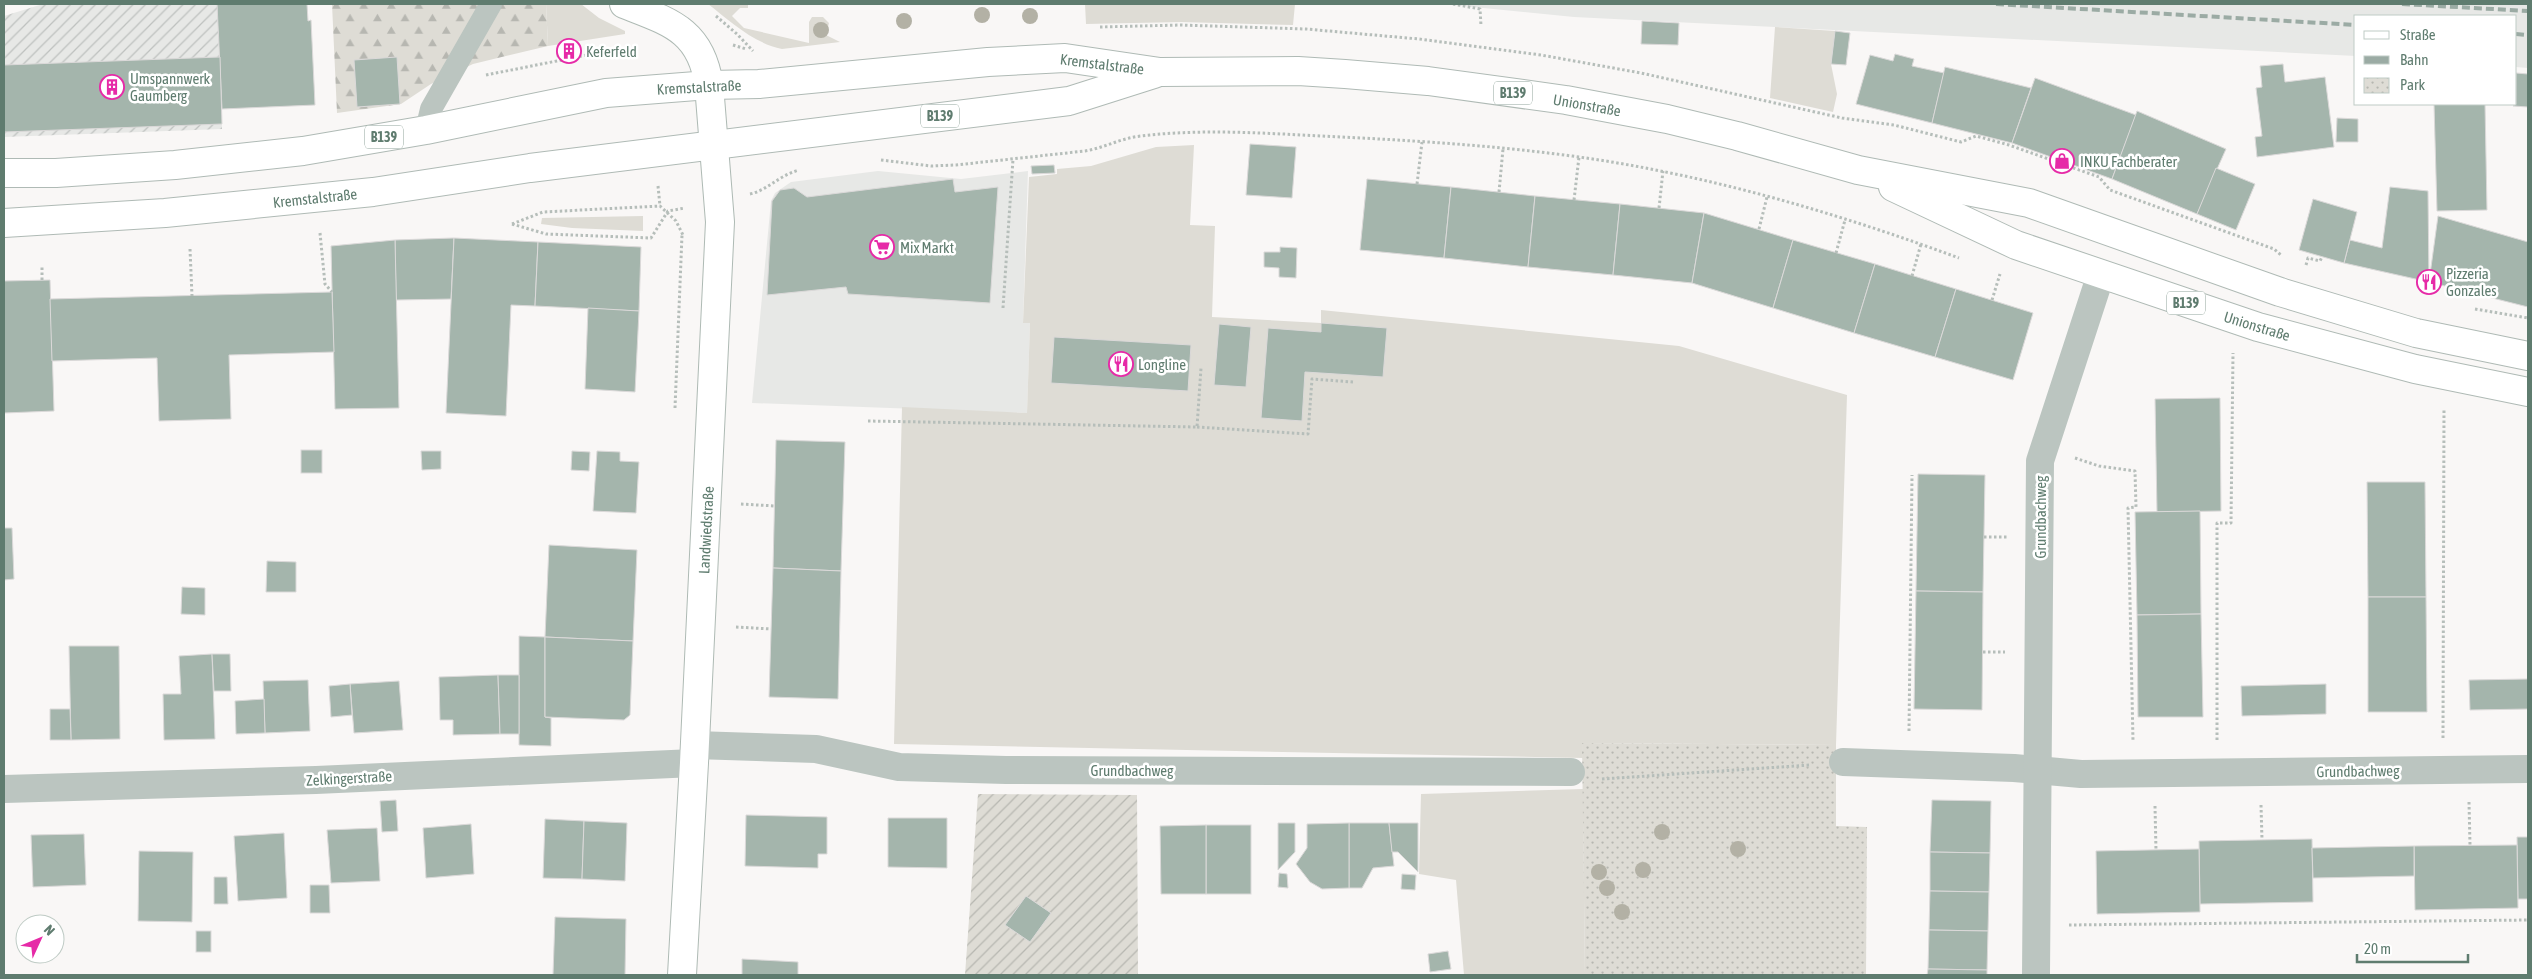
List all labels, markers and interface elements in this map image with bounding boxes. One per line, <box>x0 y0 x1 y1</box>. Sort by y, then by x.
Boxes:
legend <box>2354 15 2517 105</box>
text: Straße <box>2400 26 2436 43</box>
building icon: Keferfeld <box>556 38 582 64</box>
place label: Keferfeld <box>586 43 637 60</box>
street label: Kremstalstraße <box>1059 50 1145 78</box>
text: Bahn <box>2400 51 2429 68</box>
place label: Umspannwerk Gaumberg <box>130 70 211 104</box>
building icon: Umspannwerk Gaumberg <box>99 74 125 100</box>
street label: Kremstalstraße <box>656 76 742 98</box>
text: Park <box>2400 76 2425 93</box>
road number: B139 <box>1494 82 1532 105</box>
street label: Unionstraße <box>1552 91 1622 119</box>
road number: B139 <box>921 104 959 128</box>
road number: B139 <box>365 125 403 148</box>
shop icon: INKU Fachberater <box>2049 148 2075 174</box>
place label: INKU Fachberater <box>2080 153 2177 170</box>
street label: Kremstalstraße <box>272 185 358 211</box>
supermarket icon: Mix Markt <box>869 234 895 260</box>
place label: Mix Markt <box>900 239 954 256</box>
place label: Pizzeria Gonzales <box>2446 265 2497 299</box>
restaurant icon: Pizzeria Gonzales <box>2416 269 2442 295</box>
road number: B139 <box>2167 292 2205 314</box>
street label: Unionstraße <box>2222 308 2292 344</box>
restaurant icon: Longline <box>1108 351 1134 377</box>
place label: Longline <box>1138 356 1186 373</box>
street label: Grundbachweg <box>2032 475 2049 558</box>
street label: Landwiedstraße <box>695 485 717 574</box>
street label: Grundbachweg <box>1091 762 1174 779</box>
street label: Grundbachweg <box>2316 762 2400 780</box>
street label: Zelkingerstraße <box>305 767 393 789</box>
north arrow <box>15 914 65 964</box>
text: N <box>41 921 58 938</box>
scale bar <box>2357 932 2468 964</box>
text: 20 m <box>2364 940 2391 957</box>

